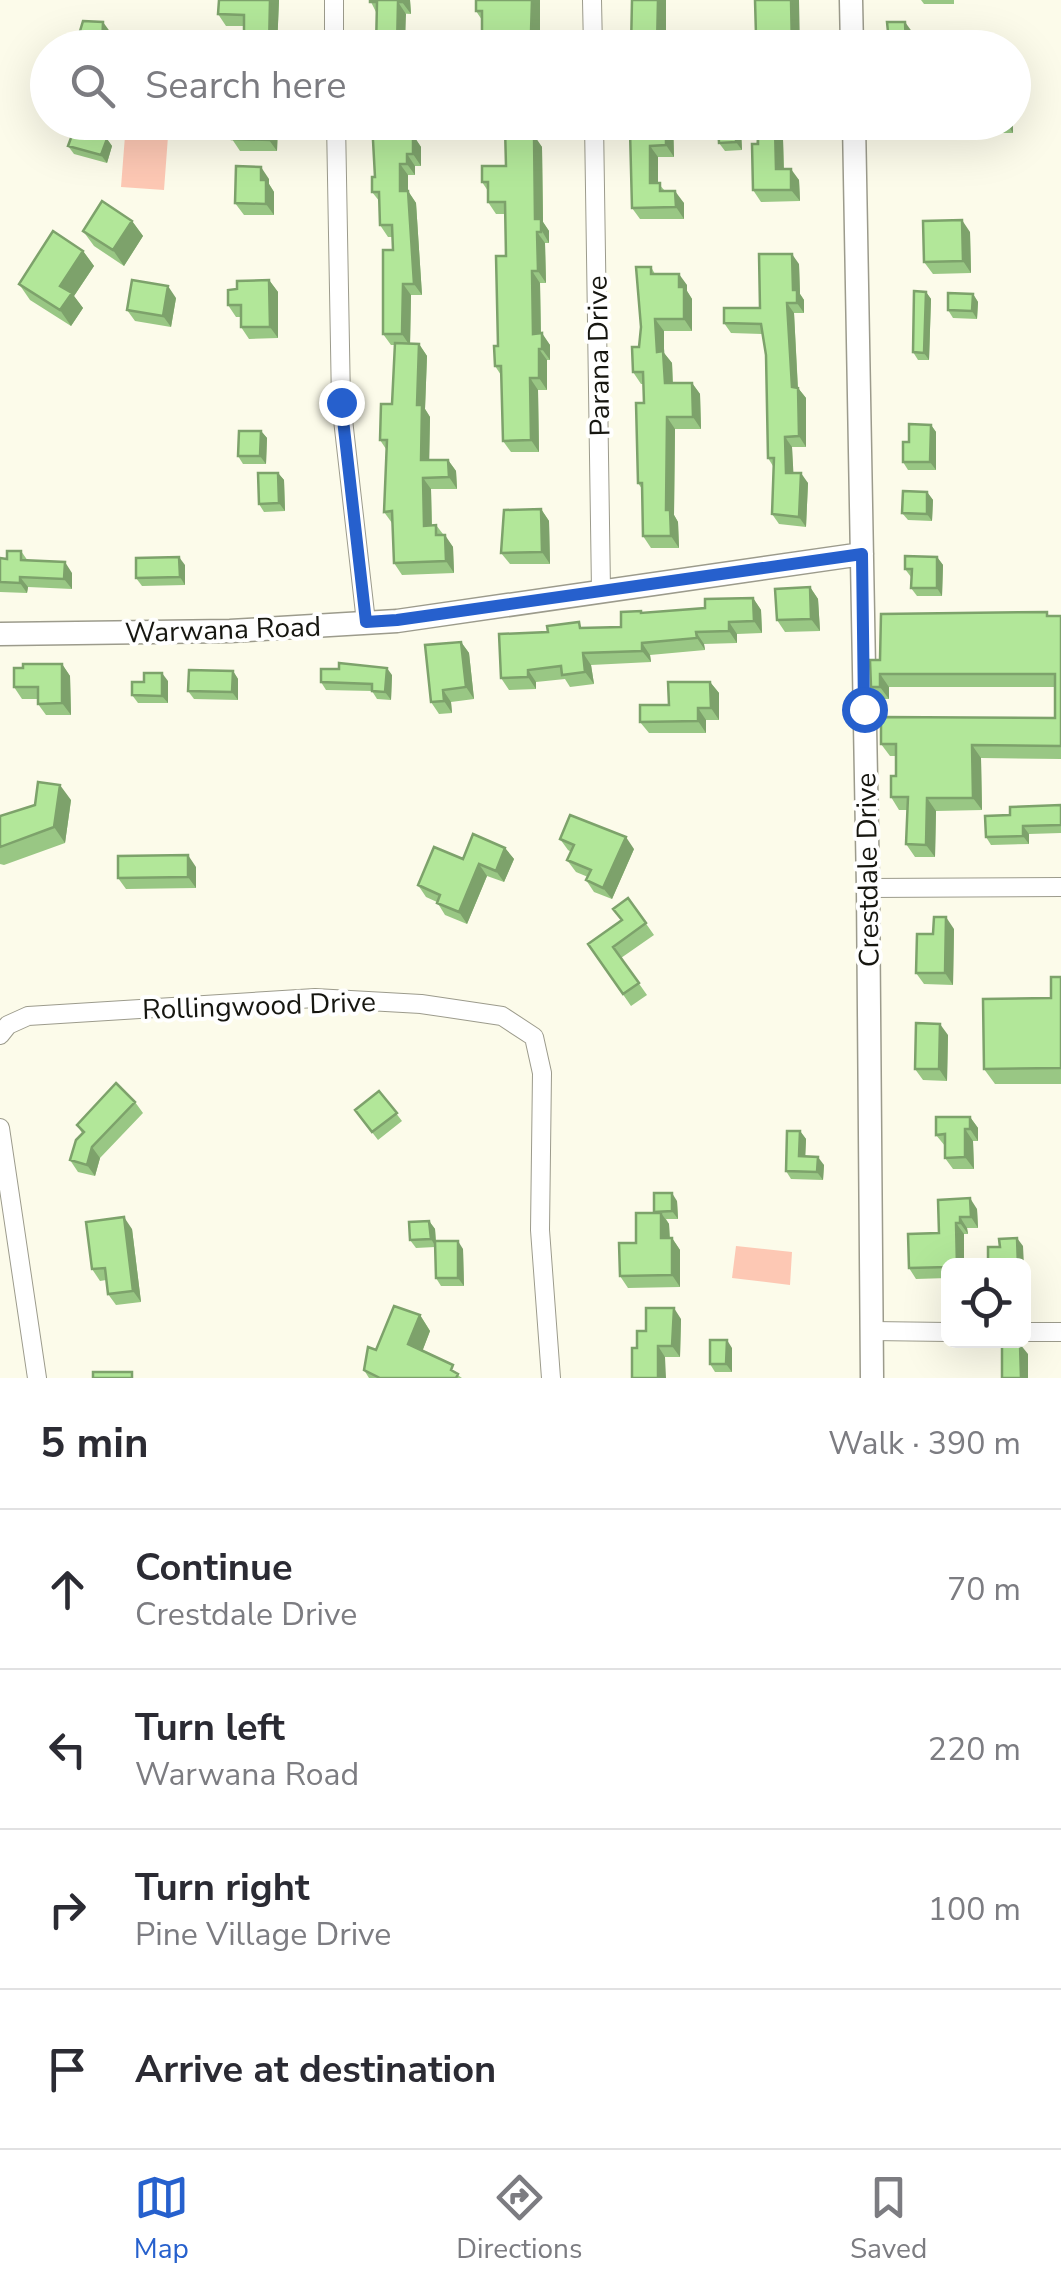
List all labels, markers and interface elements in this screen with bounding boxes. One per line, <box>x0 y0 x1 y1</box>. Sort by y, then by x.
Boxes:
search box <box>30 30 1031 140</box>
icon: search <box>65 58 120 113</box>
text: Search here <box>145 60 346 111</box>
street label: Parana Drive <box>579 275 619 437</box>
route end <box>319 380 365 426</box>
street label: Warwana Road <box>124 608 322 652</box>
route start <box>842 687 888 733</box>
street label: Crestdale Drive <box>847 772 889 967</box>
street label: Rollingwood Drive <box>142 983 377 1029</box>
map controls <box>941 1258 1031 1348</box>
button: locate <box>941 1258 1031 1348</box>
text: 5 min <box>40 1415 149 1472</box>
text: Walk · 390 m <box>828 1422 1021 1465</box>
text: Continue <box>135 1542 293 1593</box>
icon: ahead <box>40 1562 95 1617</box>
text: 70 m <box>947 1568 1021 1611</box>
text: Crestdale Drive <box>135 1593 357 1636</box>
text: Turn left <box>135 1702 285 1753</box>
icon: left <box>40 1722 95 1777</box>
text: 220 m <box>928 1728 1021 1771</box>
text: Warwana Road <box>135 1753 359 1796</box>
text: Turn right <box>135 1862 310 1913</box>
icon: right <box>40 1882 95 1937</box>
text: 100 m <box>928 1888 1021 1931</box>
text: Pine Village Drive <box>135 1913 391 1956</box>
icon: arrive <box>40 2042 95 2097</box>
text: Arrive at destination <box>135 2044 496 2095</box>
tab: Map <box>134 2170 189 2268</box>
tab: Directions <box>456 2170 582 2268</box>
tab: Saved <box>850 2170 927 2268</box>

